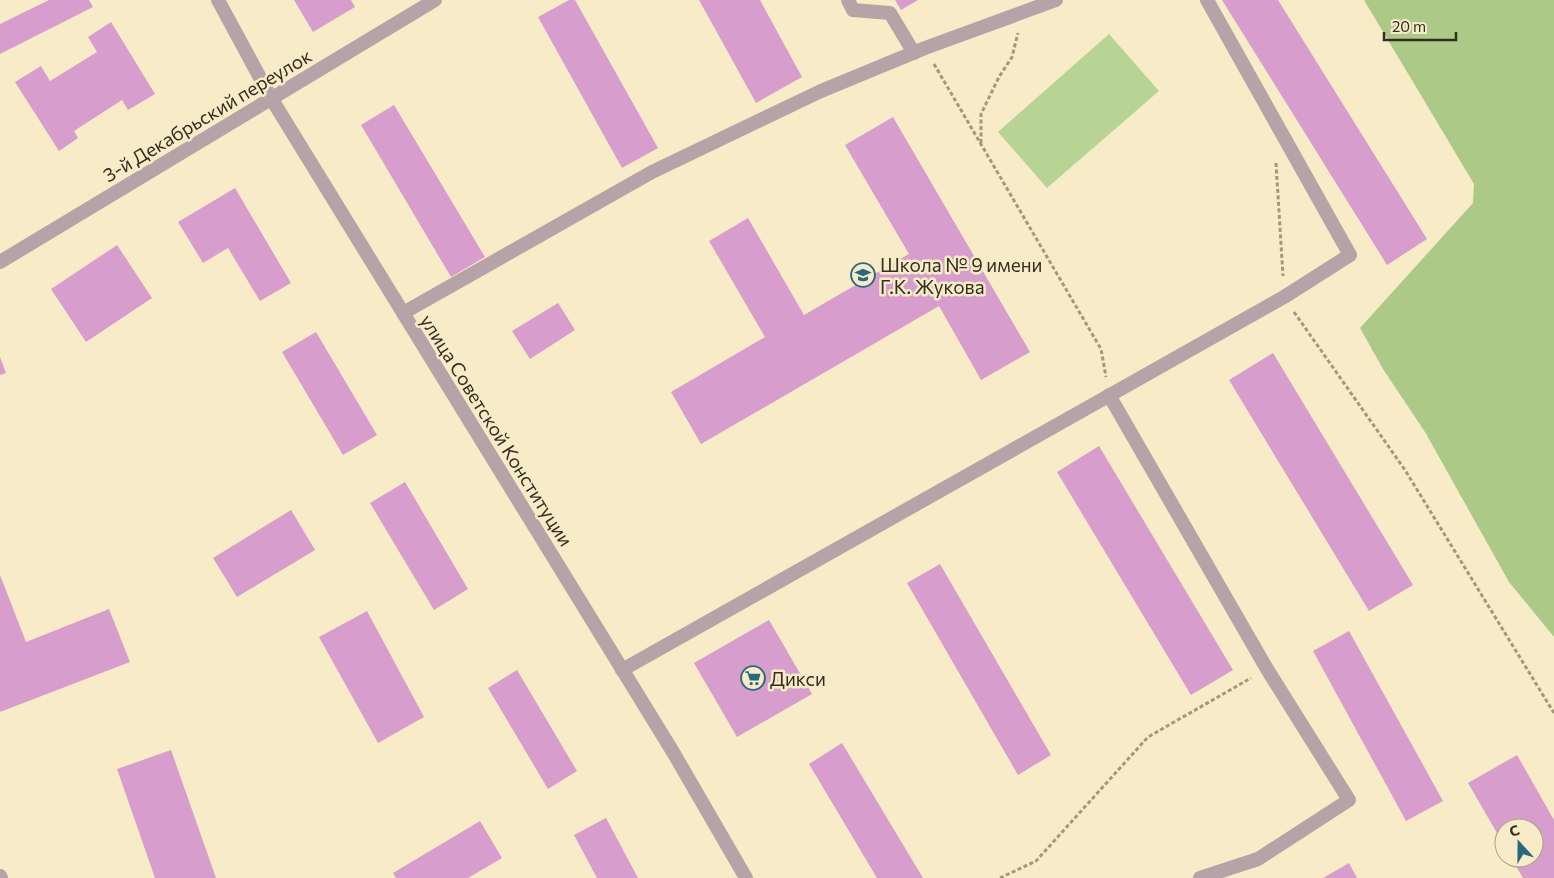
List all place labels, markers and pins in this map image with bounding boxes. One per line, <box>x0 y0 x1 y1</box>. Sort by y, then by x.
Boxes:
place label: Школа № 9 имени Г.К. Жукова <box>880 253 1042 298</box>
school or university icon: Школа № 9 имени Г.К. Жукова <box>850 262 876 288</box>
supermarket icon: Дикси <box>740 665 766 691</box>
place label: Дикси <box>770 667 826 690</box>

